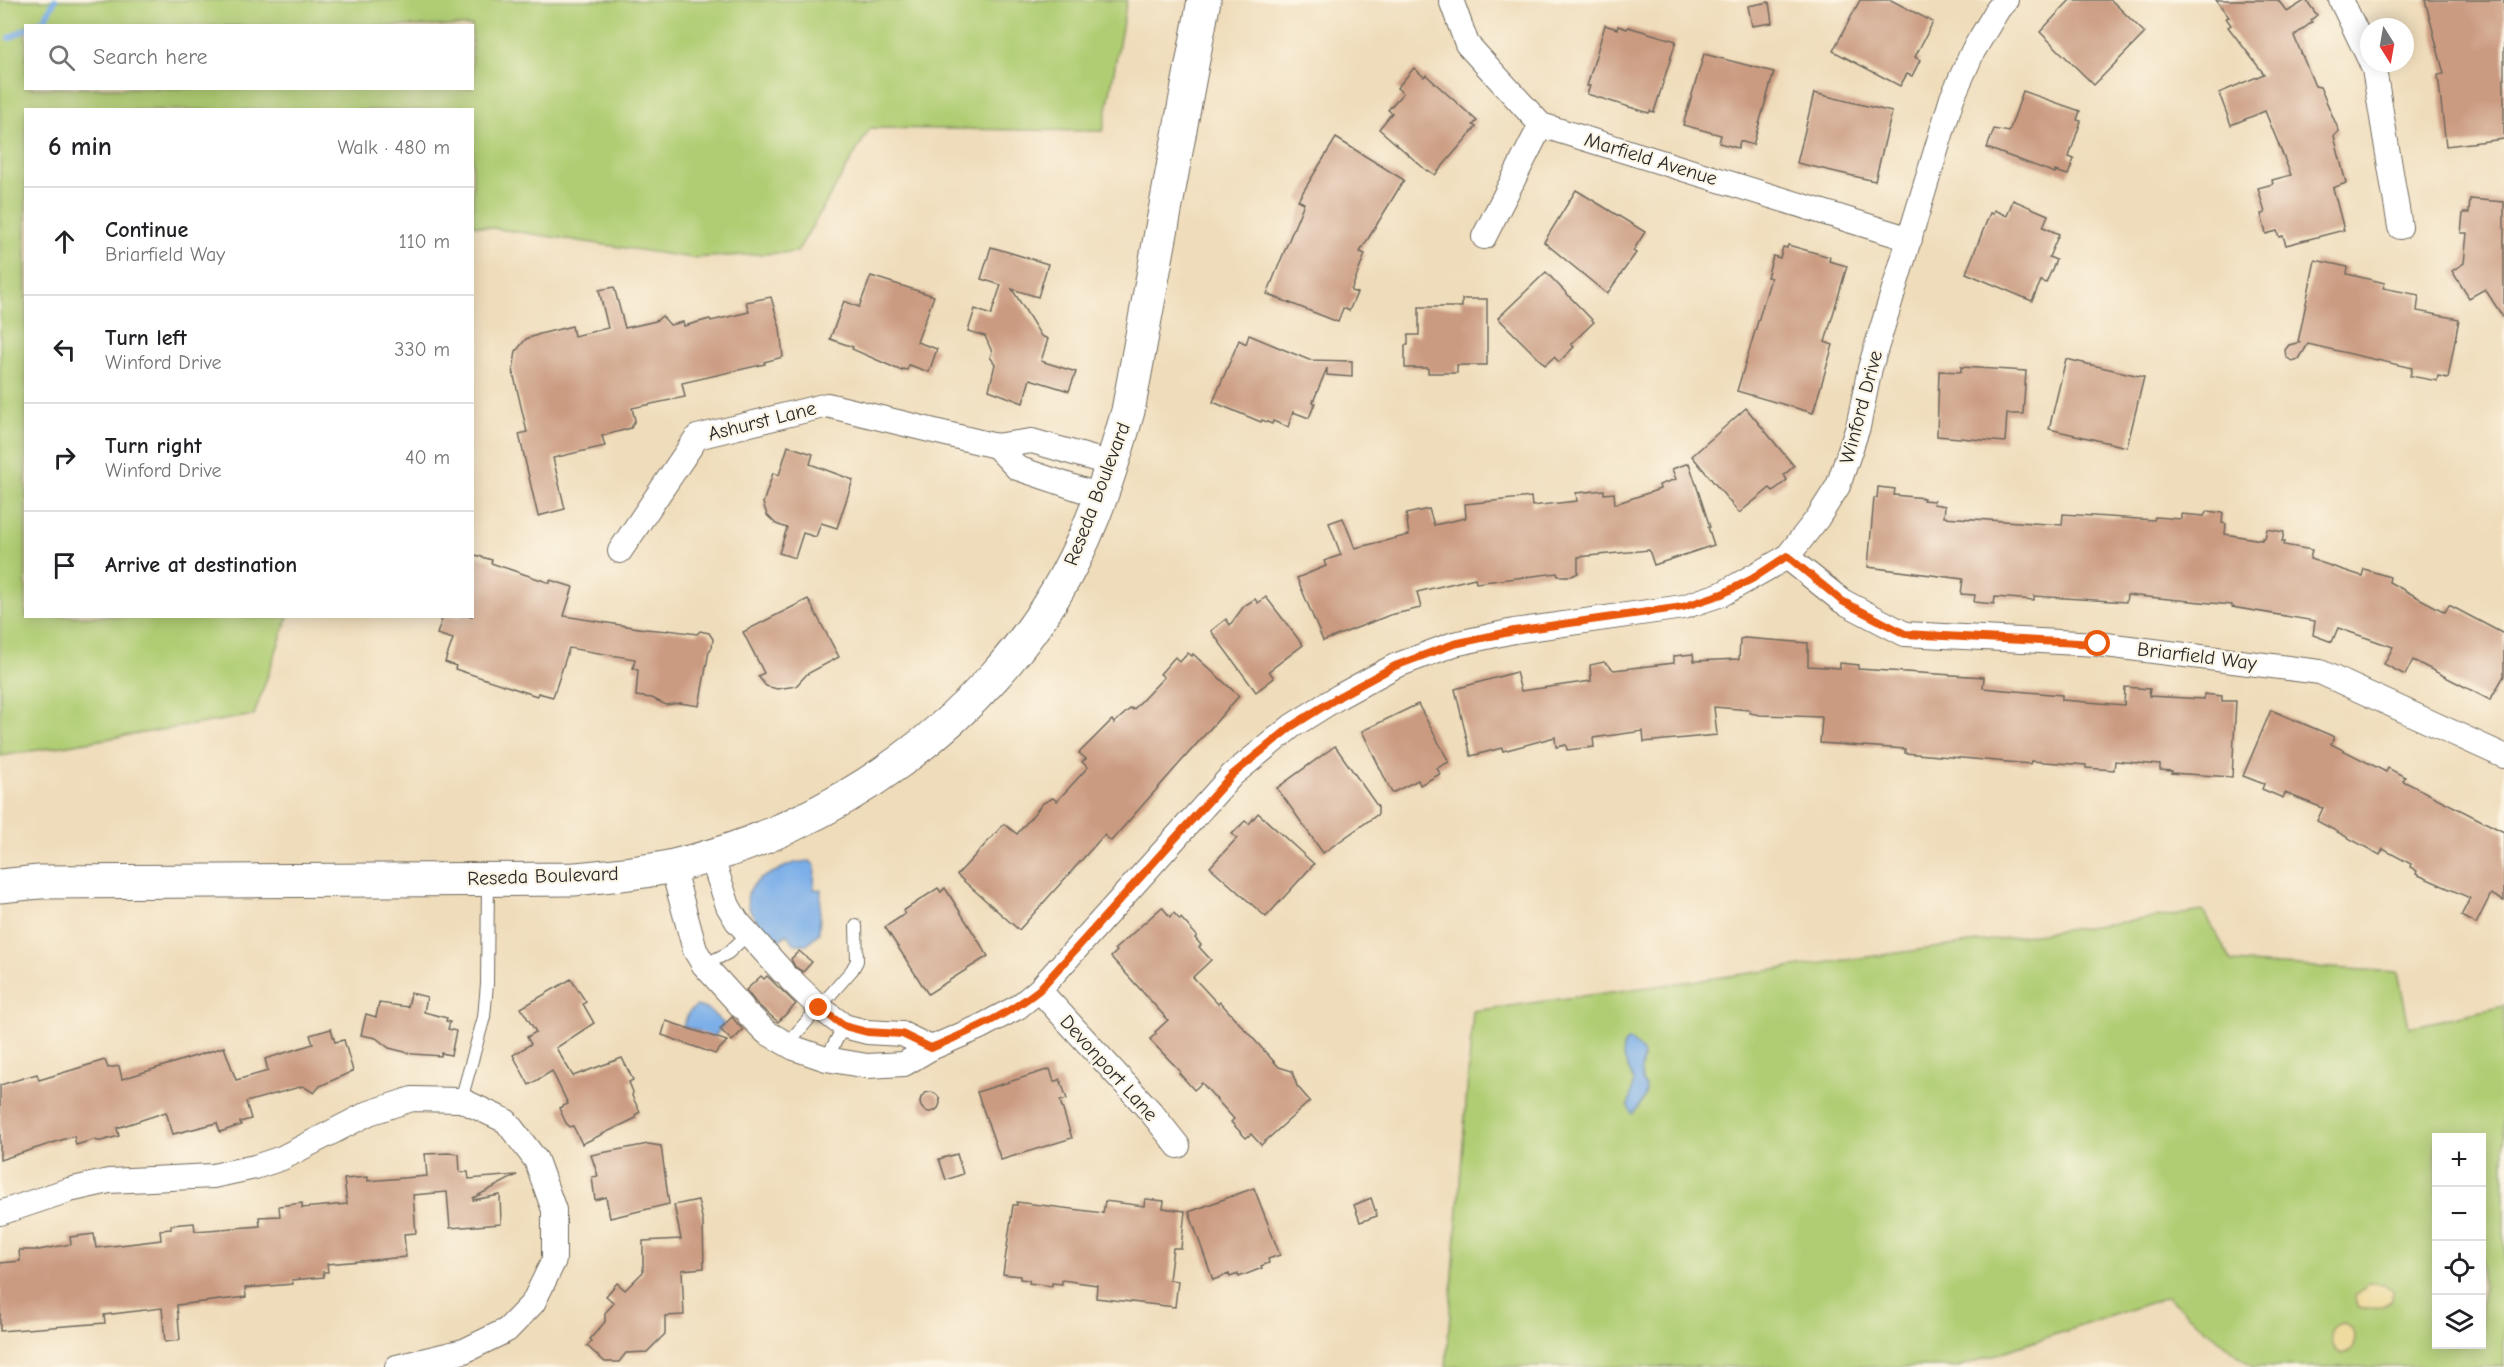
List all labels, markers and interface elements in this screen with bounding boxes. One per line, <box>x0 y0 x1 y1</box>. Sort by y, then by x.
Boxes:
north arrow <box>2360 18 2414 72</box>
search box <box>24 24 474 90</box>
icon: search <box>45 41 78 74</box>
text: Search here <box>93 44 208 70</box>
street label: Marfield Avenue <box>1582 128 1720 190</box>
text: 6 min <box>48 132 112 162</box>
text: Walk · 480 m <box>337 136 450 159</box>
text: Continue <box>105 217 188 243</box>
icon: ahead <box>48 225 81 258</box>
text: 110 m <box>399 230 450 253</box>
text: Briarfield Way <box>105 243 225 266</box>
text: Turn left <box>105 325 187 351</box>
icon: left <box>48 333 81 366</box>
text: 330 m <box>394 338 450 361</box>
street label: Winford Drive <box>1835 348 1887 466</box>
text: Winford Drive <box>105 351 221 374</box>
street label: Ashurst Lane <box>706 396 818 446</box>
street label: Reseda Boulevard <box>1059 419 1135 569</box>
text: Turn right <box>105 433 202 459</box>
icon: right <box>48 441 81 474</box>
text: 40 m <box>405 446 450 469</box>
text: Winford Drive <box>105 459 221 482</box>
icon: arrive <box>48 549 81 582</box>
text: Arrive at destination <box>105 552 297 578</box>
route start <box>2084 630 2110 656</box>
street label: Briarfield Way <box>2136 637 2258 675</box>
street label: Reseda Boulevard <box>467 862 619 890</box>
route end <box>805 994 831 1020</box>
street label: Devonport Lane <box>1055 1010 1163 1126</box>
map controls <box>2432 1133 2486 1349</box>
button: + <box>2432 1133 2486 1187</box>
button: − <box>2432 1187 2486 1241</box>
button: locate <box>2432 1241 2486 1295</box>
button: layers <box>2432 1295 2486 1349</box>

